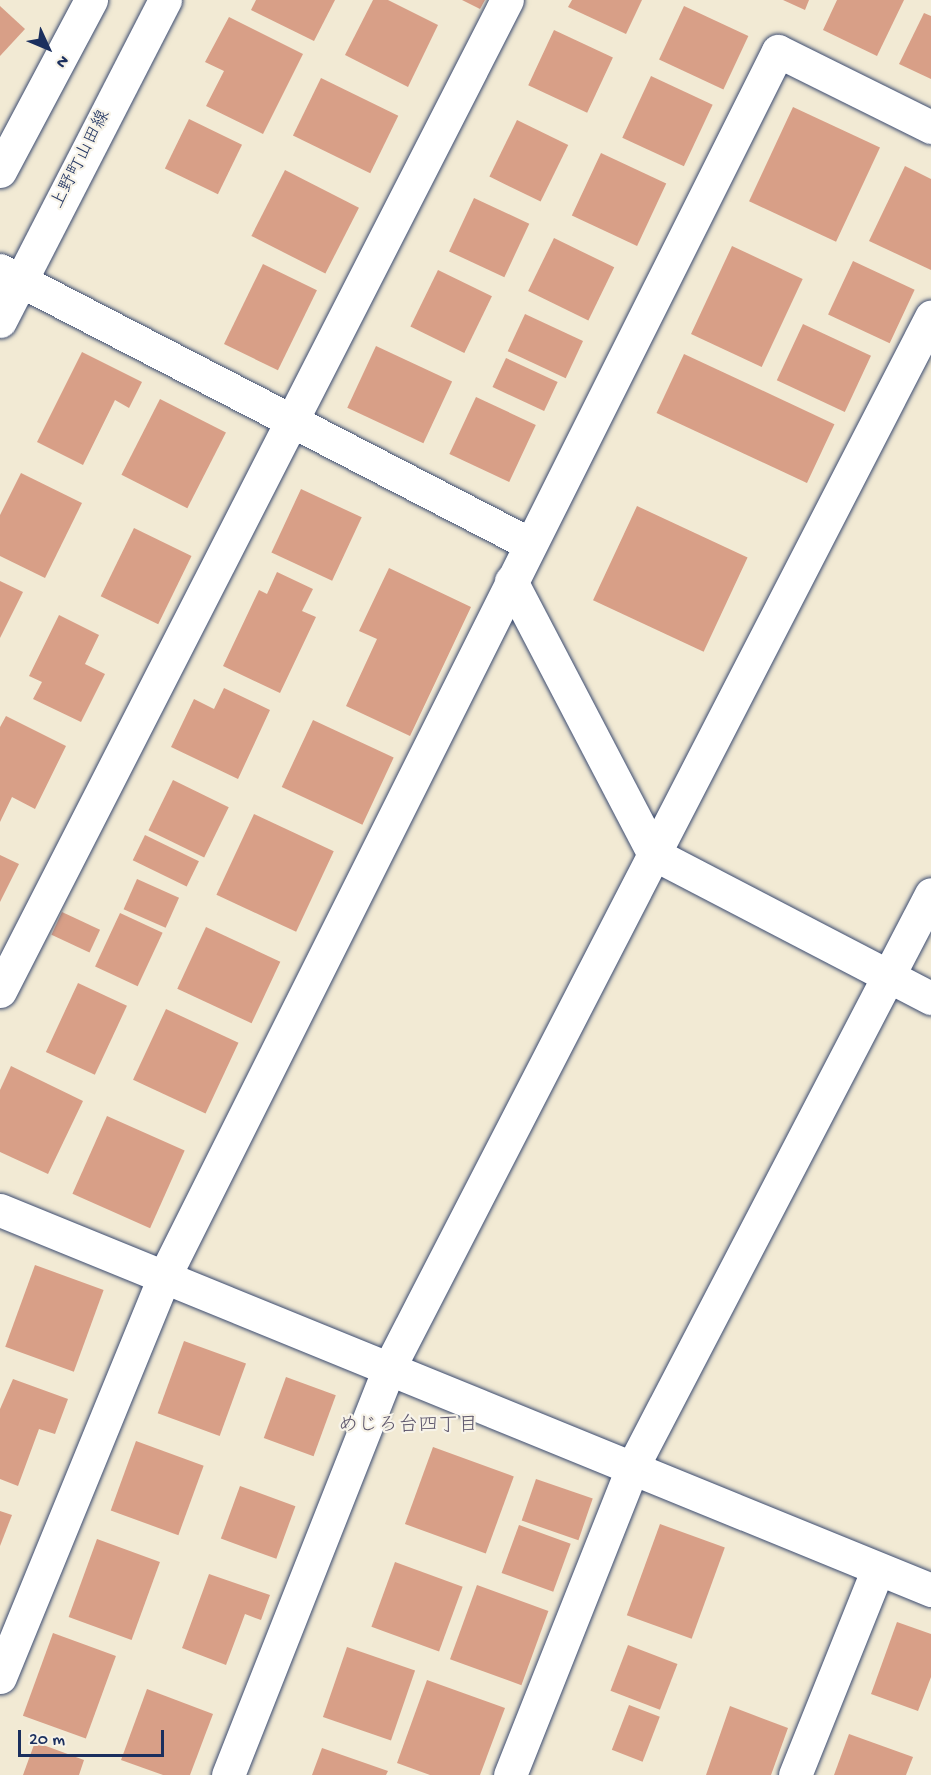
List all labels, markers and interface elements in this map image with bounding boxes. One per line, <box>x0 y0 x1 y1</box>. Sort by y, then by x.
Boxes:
north arrow <box>18 18 78 78</box>
text: N <box>51 50 72 71</box>
street label: 上野町山田線 <box>48 107 116 213</box>
district label: めじろ台四丁目 <box>338 1414 478 1438</box>
scale bar <box>21 1718 166 1756</box>
text: 20 m <box>29 1730 65 1751</box>

